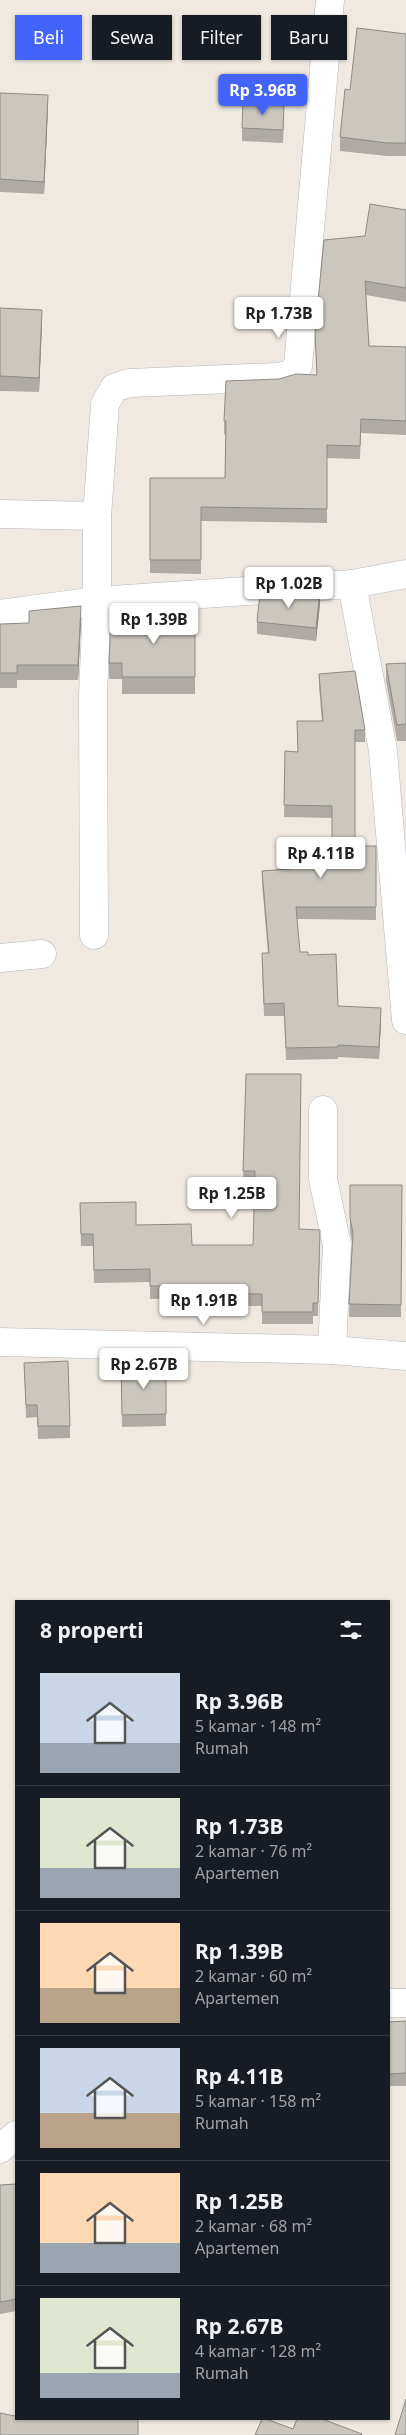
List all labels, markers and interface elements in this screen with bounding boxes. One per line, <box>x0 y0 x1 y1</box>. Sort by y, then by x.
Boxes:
chip: Beli <box>15 15 82 60</box>
chip: Sewa <box>92 15 172 60</box>
chip: Filter <box>182 15 261 60</box>
chip: Baru <box>271 15 347 60</box>
pin: Rp 3.96B <box>211 74 315 116</box>
text: Rp 3.96B <box>229 79 297 101</box>
pin: Rp 1.73B <box>227 296 331 339</box>
text: Rp 1.73B <box>245 302 313 324</box>
pin: Rp 1.02B <box>237 566 341 609</box>
text: Rp 1.02B <box>255 572 323 594</box>
pin: Rp 1.39B <box>102 602 206 645</box>
text: Rp 1.39B <box>120 608 188 630</box>
pin: Rp 4.11B <box>269 836 373 879</box>
text: Rp 4.11B <box>287 842 355 864</box>
pin: Rp 1.25B <box>180 1176 284 1219</box>
text: Rp 1.25B <box>198 1182 266 1204</box>
pin: Rp 1.91B <box>152 1284 256 1326</box>
text: Rp 1.91B <box>170 1289 238 1311</box>
pin: Rp 2.67B <box>92 1348 196 1390</box>
text: Rp 2.67B <box>110 1353 178 1375</box>
text: 8 properti <box>40 1616 143 1644</box>
icon: filters <box>337 1616 365 1644</box>
text: Rp 3.96B <box>195 1687 283 1715</box>
icon: home <box>80 1693 140 1753</box>
text: 5 kamar · 148 m² <box>195 1715 321 1737</box>
text: Rumah <box>195 1737 249 1759</box>
text: Rp 1.73B <box>195 1812 283 1840</box>
icon: home <box>80 1818 140 1878</box>
text: 2 kamar · 76 m² <box>195 1840 312 1862</box>
text: Apartemen <box>195 1862 279 1884</box>
text: Rp 1.39B <box>195 1937 283 1965</box>
icon: home <box>80 1943 140 2003</box>
text: 2 kamar · 60 m² <box>195 1965 312 1987</box>
text: Apartemen <box>195 1987 279 2009</box>
text: Rp 4.11B <box>195 2062 283 2090</box>
icon: home <box>80 2068 140 2128</box>
text: 5 kamar · 158 m² <box>195 2090 321 2112</box>
text: Rumah <box>195 2112 249 2134</box>
text: Rp 1.25B <box>195 2187 283 2215</box>
icon: home <box>80 2193 140 2253</box>
text: 2 kamar · 68 m² <box>195 2215 312 2237</box>
text: Apartemen <box>195 2237 279 2259</box>
text: Rp 2.67B <box>195 2312 283 2340</box>
icon: home <box>80 2318 140 2378</box>
text: 4 kamar · 128 m² <box>195 2340 321 2362</box>
text: Rumah <box>195 2362 249 2384</box>

